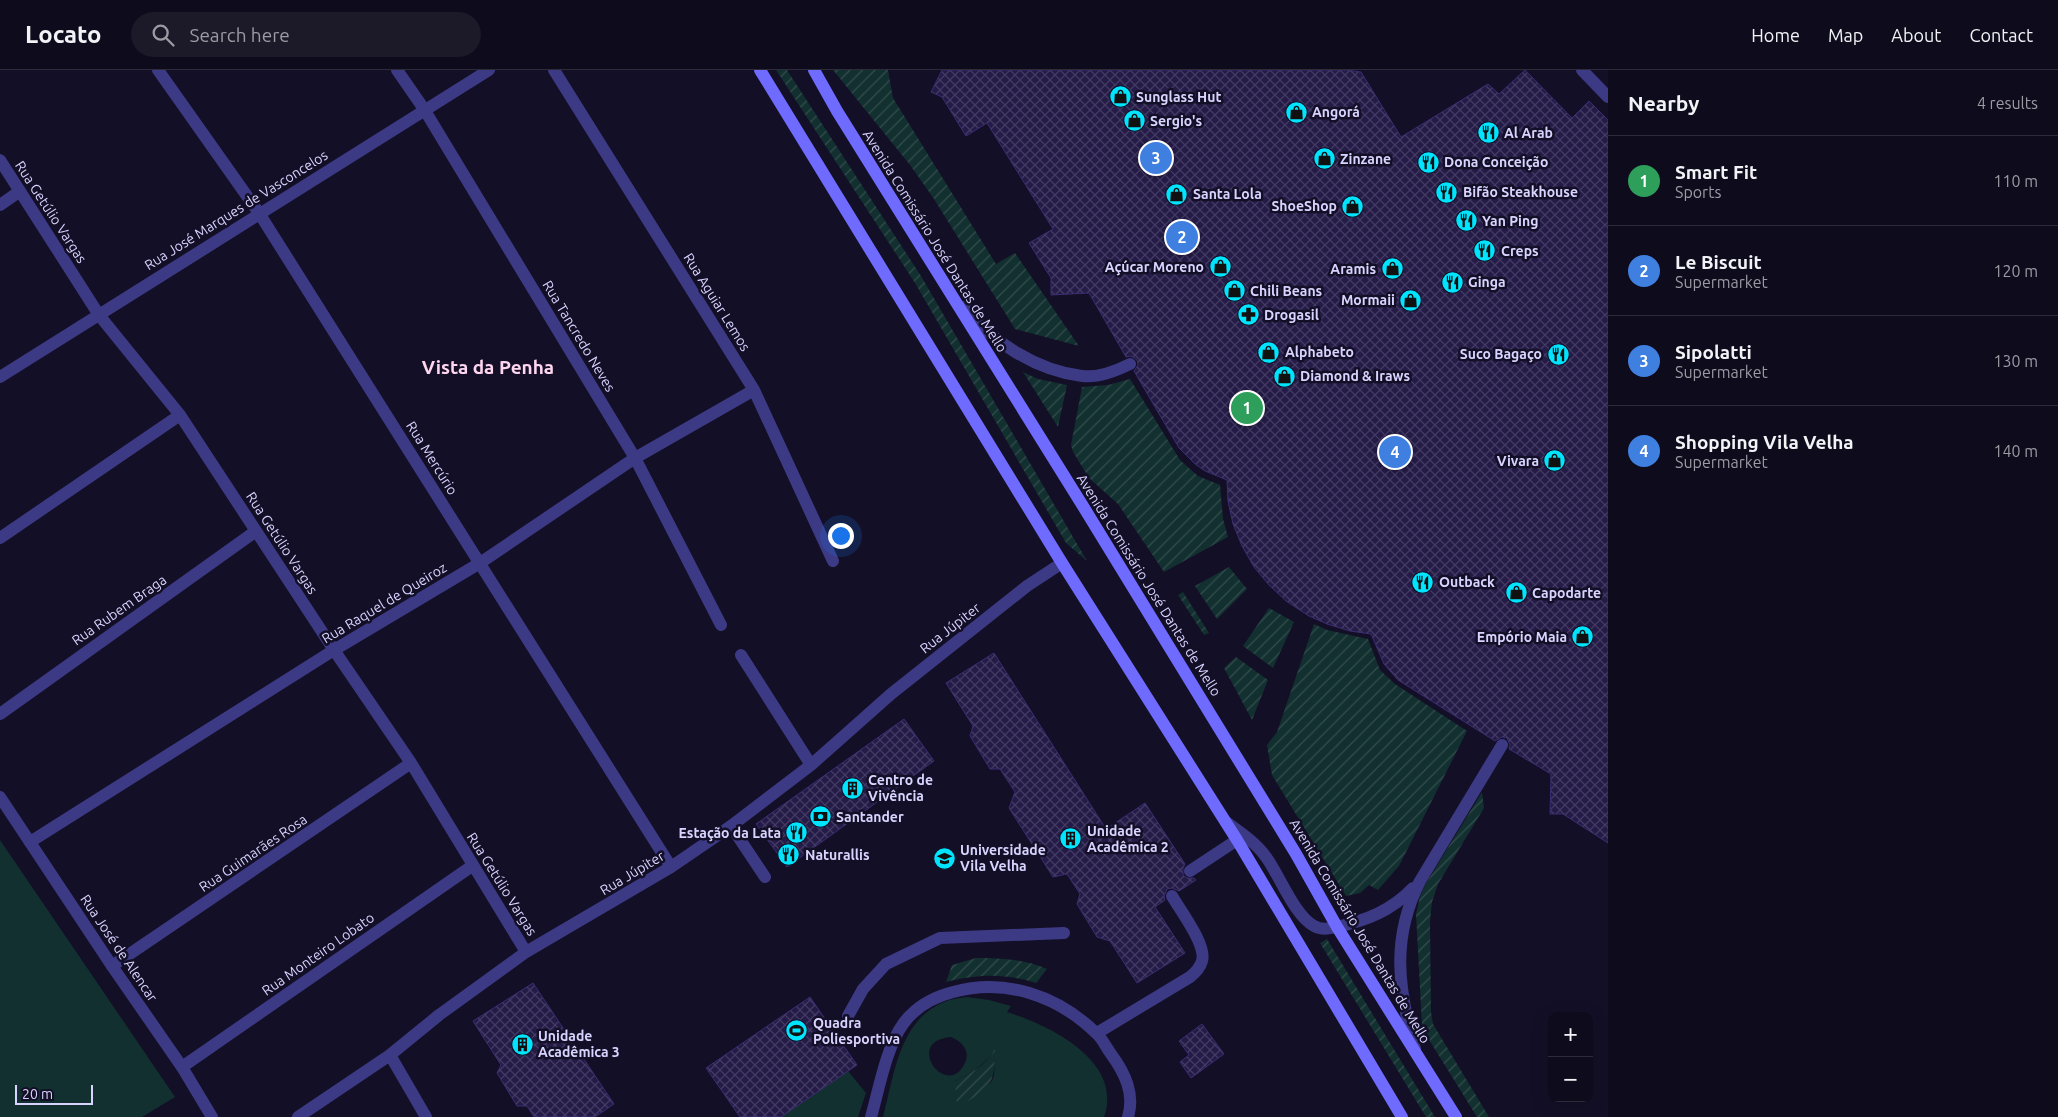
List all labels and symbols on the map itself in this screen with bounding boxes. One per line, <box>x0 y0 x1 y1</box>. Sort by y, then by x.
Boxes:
shop icon: Sunglass Hut <box>1108 85 1132 109</box>
place label: Sunglass Hut <box>1136 89 1222 105</box>
shop icon: Angorá <box>1284 100 1308 124</box>
place label: Angorá <box>1312 104 1360 120</box>
shop icon: Sergio's <box>1122 109 1146 133</box>
place label: Sergio's <box>1150 113 1202 129</box>
restaurant icon: Al Arab <box>1476 121 1500 145</box>
place label: Al Arab <box>1504 125 1553 141</box>
street label: Avenida Comissário José Dantas de Mello <box>860 127 1010 355</box>
pin: 3 <box>1140 139 1172 177</box>
street label: Rua José Marques de Vasconcelos <box>141 147 331 273</box>
shop icon: Zinzane <box>1312 147 1336 171</box>
restaurant icon: Dona Conceição <box>1416 150 1440 174</box>
place label: Zinzane <box>1340 151 1391 167</box>
place label: Dona Conceição <box>1444 154 1548 171</box>
street label: Rua Getúlio Vargas <box>12 158 90 266</box>
restaurant icon: Bifão Steakhouse <box>1435 180 1459 204</box>
shop icon: Santa Lola <box>1165 182 1189 206</box>
place label: Bifão Steakhouse <box>1463 184 1578 200</box>
place label: Santa Lola <box>1193 186 1262 202</box>
shop icon: ShoeShop <box>1341 194 1365 218</box>
place label: ShoeShop <box>1271 198 1337 214</box>
restaurant icon: Yan Ping <box>1454 209 1478 233</box>
place label: Yan Ping <box>1482 213 1538 229</box>
pin: 2 <box>1166 218 1198 256</box>
restaurant icon: Creps <box>1473 239 1497 263</box>
place label: Creps <box>1501 243 1539 259</box>
street label: Rua Aguiar Lemos <box>680 250 754 354</box>
shop icon: Açúcar Moreno <box>1208 255 1232 279</box>
shop icon: Aramis <box>1380 257 1404 281</box>
place label: Açúcar Moreno <box>1105 259 1204 276</box>
place label: Aramis <box>1330 261 1376 277</box>
restaurant icon: Ginga <box>1440 270 1464 294</box>
place label: Ginga <box>1468 274 1506 290</box>
street label: Rua Tancredo Neves <box>539 277 619 395</box>
shop icon: Chili Beans <box>1222 279 1246 303</box>
place label: Chili Beans <box>1250 283 1323 299</box>
shop icon: Mormaii <box>1399 288 1423 312</box>
place label: Mormaii <box>1341 292 1395 308</box>
pharmacy icon: Drogasil <box>1236 303 1260 327</box>
place label: Drogasil <box>1264 307 1319 323</box>
shop icon: Alphabeto <box>1257 340 1281 364</box>
restaurant icon: Suco Bagaço <box>1546 342 1570 366</box>
place label: Alphabeto <box>1285 344 1354 360</box>
place label: Suco Bagaço <box>1460 346 1542 363</box>
district label: Vista da Penha <box>422 356 554 378</box>
shop icon: Diamond & Iraws <box>1272 364 1296 388</box>
place label: Diamond & Iraws <box>1300 368 1410 384</box>
pin: 1 <box>1231 389 1263 427</box>
street label: Rua Mercúrio <box>403 418 461 498</box>
pin: 4 <box>1379 433 1411 471</box>
shop icon: Vivara <box>1543 449 1567 473</box>
place label: Vivara <box>1497 453 1539 469</box>
street label: Avenida Comissário José Dantas de Mello <box>1074 471 1224 699</box>
street label: Rua Getúlio Vargas <box>243 489 321 597</box>
your location <box>828 523 854 549</box>
street label: Rua Raquel de Queiroz <box>319 559 449 647</box>
restaurant icon: Outback <box>1411 570 1435 594</box>
street label: Rua Rubem Braga <box>69 571 169 649</box>
place label: Outback <box>1439 574 1495 590</box>
shop icon: Capodarte <box>1504 581 1528 605</box>
place label: Capodarte <box>1532 585 1601 601</box>
street label: Rua Júpiter <box>917 599 984 657</box>
shop icon: Empório Maia <box>1571 625 1595 649</box>
place label: Empório Maia <box>1477 629 1567 645</box>
place label: Centro de Vivência <box>868 772 933 804</box>
building icon: Centro de Vivência <box>840 776 864 800</box>
bank icon: Santander <box>808 805 832 829</box>
place label: Santander <box>836 809 904 825</box>
street label: Rua Guimarães Rosa <box>196 811 310 895</box>
street label: Avenida Comissário José Dantas de Mello <box>1286 816 1434 1046</box>
restaurant icon: Estação da Lata <box>785 821 809 845</box>
place label: Unidade Acadêmica 2 <box>1087 823 1169 855</box>
place label: Estação da Lata <box>679 825 781 842</box>
building icon: Unidade Acadêmica 2 <box>1059 827 1083 851</box>
street label: Rua Getúlio Vargas <box>464 829 540 939</box>
place label: Universidade Vila Velha <box>960 842 1046 874</box>
restaurant icon: Naturallis <box>777 843 801 867</box>
school or university icon: Universidade Vila Velha <box>932 846 956 870</box>
street label: Rua Júpiter <box>597 847 668 898</box>
place label: Naturallis <box>805 847 870 863</box>
street label: Rua José de Alencar <box>77 891 161 1005</box>
street label: Rua Monteiro Lobato <box>259 909 377 999</box>
place label: Quadra Poliesportiva <box>813 1015 900 1047</box>
sports icon: Quadra Poliesportiva <box>785 1019 809 1043</box>
place label: Unidade Acadêmica 3 <box>538 1028 620 1060</box>
building icon: Unidade Acadêmica 3 <box>510 1032 534 1056</box>
scale bar <box>15 1082 92 1105</box>

